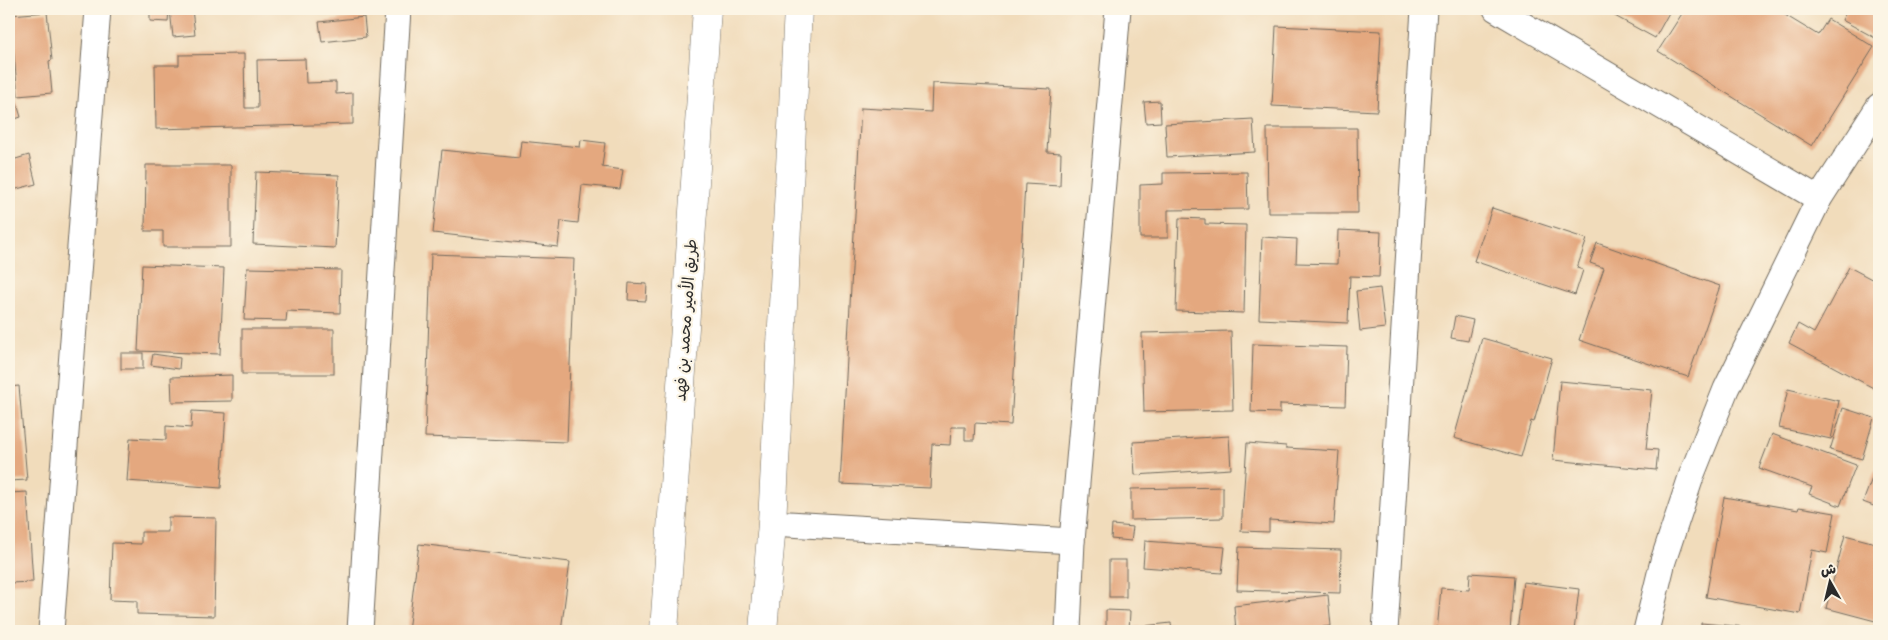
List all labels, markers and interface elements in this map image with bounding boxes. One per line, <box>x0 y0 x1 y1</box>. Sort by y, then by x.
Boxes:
street label: طريق الأمير محمد بن فهد <box>665 238 706 402</box>
text: ش <box>1819 556 1838 583</box>
north arrow <box>1806 558 1856 608</box>

